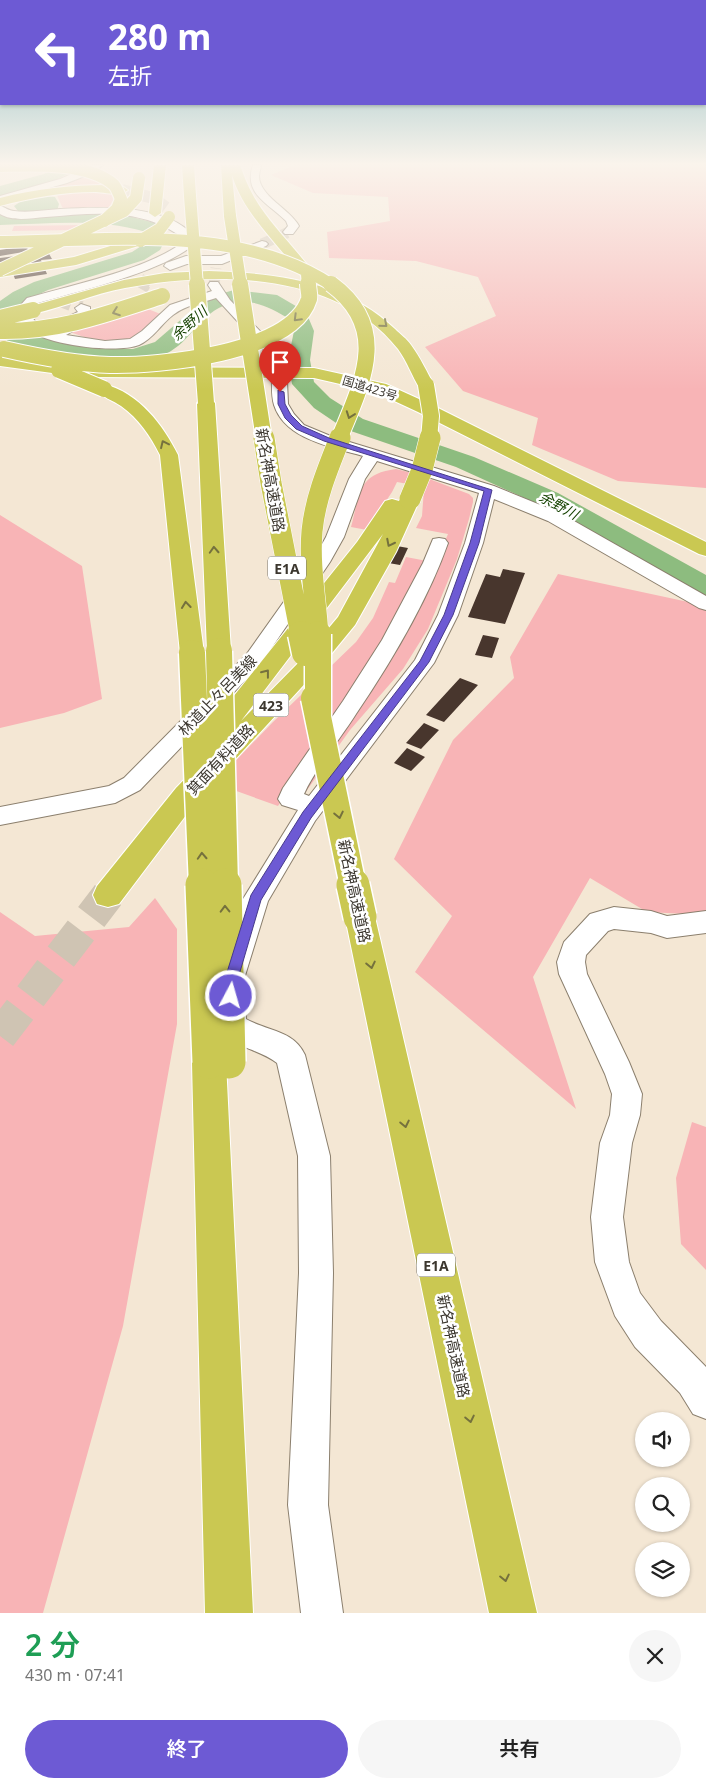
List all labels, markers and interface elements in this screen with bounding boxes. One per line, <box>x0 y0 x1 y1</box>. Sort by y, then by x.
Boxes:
text: 280 m <box>108 13 211 60</box>
icon: left <box>25 20 90 85</box>
text: 左折 <box>108 60 152 90</box>
water label: 余野川 <box>167 301 212 344</box>
one-way arrow <box>112 306 121 316</box>
one-way arrow <box>293 312 302 321</box>
one-way arrow <box>379 318 388 327</box>
pin <box>259 341 301 392</box>
icon: arrive <box>266 348 294 376</box>
street label: 国道423号 <box>340 372 400 404</box>
one-way arrow <box>345 410 356 419</box>
street label: 新名神高速道路 <box>252 427 290 533</box>
one-way arrow <box>160 440 170 449</box>
water label: 余野川 <box>536 487 584 524</box>
one-way arrow <box>386 538 396 547</box>
one-way arrow <box>208 546 219 554</box>
road number: E1A <box>268 556 306 580</box>
one-way arrow <box>181 600 192 608</box>
street label: 林道止々呂美線 <box>173 650 261 740</box>
one-way arrow <box>261 670 269 679</box>
road number: 423 <box>254 694 288 716</box>
street label: 箕面有料道路 <box>182 719 258 799</box>
one-way arrow <box>333 811 343 819</box>
street label: 新名神高速道路 <box>334 838 376 944</box>
one-way arrow <box>196 851 207 859</box>
one-way arrow <box>220 904 230 912</box>
one-way arrow <box>365 960 375 969</box>
position arrow <box>204 969 256 1021</box>
one-way arrow <box>400 1119 410 1128</box>
road number: E1A <box>417 1254 455 1276</box>
street label: 新名神高速道路 <box>433 1293 475 1399</box>
map controls <box>635 1412 690 1597</box>
button: sound <box>635 1412 690 1467</box>
one-way arrow <box>464 1415 475 1424</box>
button: search <box>635 1477 690 1532</box>
button: layers <box>635 1542 690 1597</box>
one-way arrow <box>499 1573 510 1582</box>
text: 2 分 <box>25 1624 80 1665</box>
button: close <box>629 1630 681 1682</box>
text: 430 m · 07:41 <box>25 1664 125 1686</box>
button: 終了 <box>25 1720 348 1778</box>
button: 共有 <box>358 1720 681 1778</box>

